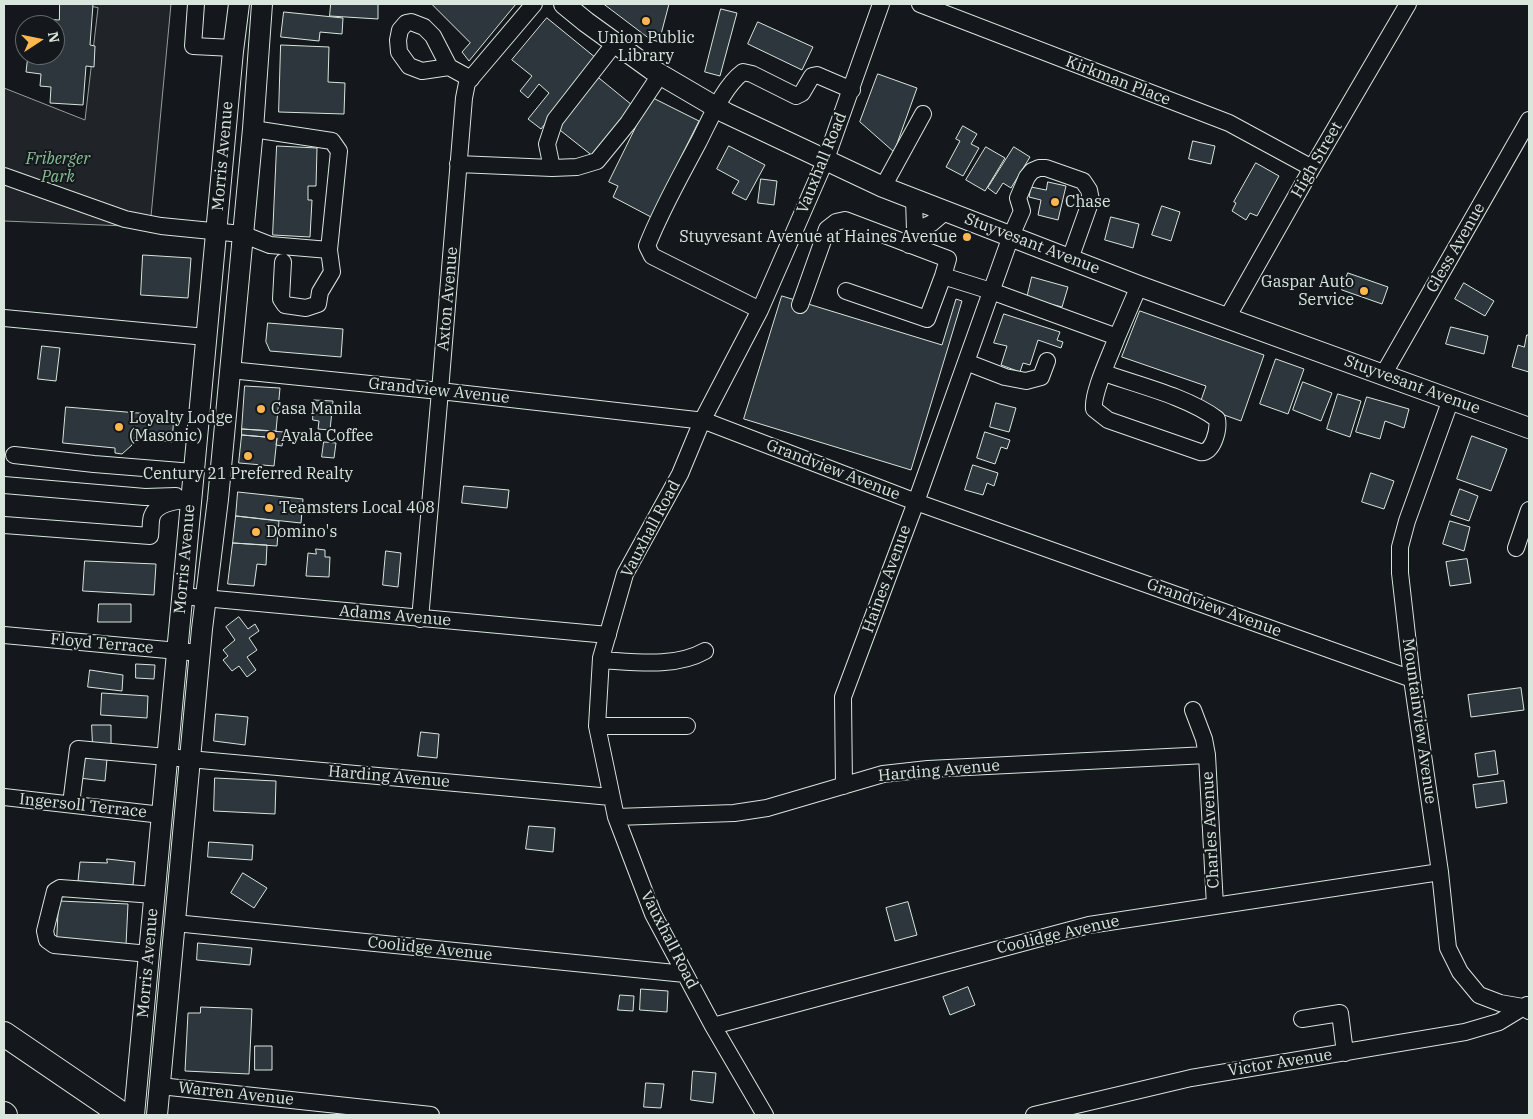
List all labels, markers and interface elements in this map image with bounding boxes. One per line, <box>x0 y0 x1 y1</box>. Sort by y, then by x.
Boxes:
north arrow <box>15 15 65 65</box>
marker: Union Public Library <box>640 15 652 27</box>
place label: Union Public Library <box>597 28 695 66</box>
text: N <box>44 30 64 44</box>
street label: Kirkman Place <box>1063 52 1173 110</box>
street label: Morris Avenue <box>209 100 237 212</box>
street label: Vauxhall Road <box>793 110 851 216</box>
street label: High Street <box>1287 118 1347 202</box>
park label: Friberger Park <box>26 149 90 187</box>
place label: Chase <box>1065 192 1110 212</box>
marker: Chase <box>1049 196 1061 208</box>
street label: Gless Avenue <box>1423 200 1489 296</box>
street label: Stuyvesant Avenue <box>962 209 1102 279</box>
place label: Stuyvesant Avenue at Haines Avenue <box>679 227 957 247</box>
marker: Stuyvesant Avenue at Haines Avenue <box>961 231 973 243</box>
street label: Axton Avenue <box>434 246 462 352</box>
place label: Gaspar Auto Service <box>1261 272 1354 310</box>
marker: Gaspar Auto Service <box>1358 285 1370 297</box>
street label: Stuyvesant Avenue <box>1341 351 1483 419</box>
street label: Grandview Avenue <box>367 374 511 408</box>
place label: Casa Manila <box>271 399 362 419</box>
marker: Casa Manila <box>255 403 267 415</box>
place label: Loyalty Lodge (Masonic) <box>129 408 233 446</box>
marker: Loyalty Lodge (Masonic) <box>113 421 125 433</box>
place label: Ayala Coffee <box>281 426 373 446</box>
marker: Ayala Coffee <box>265 430 277 442</box>
street label: Grandview Avenue <box>763 436 903 504</box>
marker: Century 21 Preferred Realty <box>242 450 254 462</box>
place label: Century 21 Preferred Realty <box>143 464 353 484</box>
street label: Vauxhall Road <box>617 477 685 581</box>
place label: Teamsters Local 408 <box>279 498 435 518</box>
marker: Teamsters Local 408 <box>263 502 275 514</box>
street label: Morris Avenue <box>171 503 199 615</box>
place label: Domino's <box>266 522 337 542</box>
street label: Haines Avenue <box>859 523 915 635</box>
marker: Domino's <box>250 526 262 538</box>
street label: Grandview Avenue <box>1144 575 1284 641</box>
street label: Adams Avenue <box>338 602 452 630</box>
street label: Floyd Terrace <box>50 630 154 658</box>
street label: Mountainview Avenue <box>1398 637 1440 805</box>
street label: Harding Avenue <box>877 756 1001 786</box>
street label: Harding Avenue <box>327 762 451 792</box>
street label: Charles Avenue <box>1198 771 1224 889</box>
street label: Ingersoll Terrace <box>18 790 148 822</box>
street label: Vauxhall Road <box>636 888 702 992</box>
street label: Morris Avenue <box>134 907 162 1019</box>
street label: Coolidge Avenue <box>995 912 1121 958</box>
street label: Coolidge Avenue <box>367 933 493 965</box>
street label: Victor Avenue <box>1226 1045 1334 1081</box>
street label: Warren Avenue <box>177 1078 295 1110</box>

